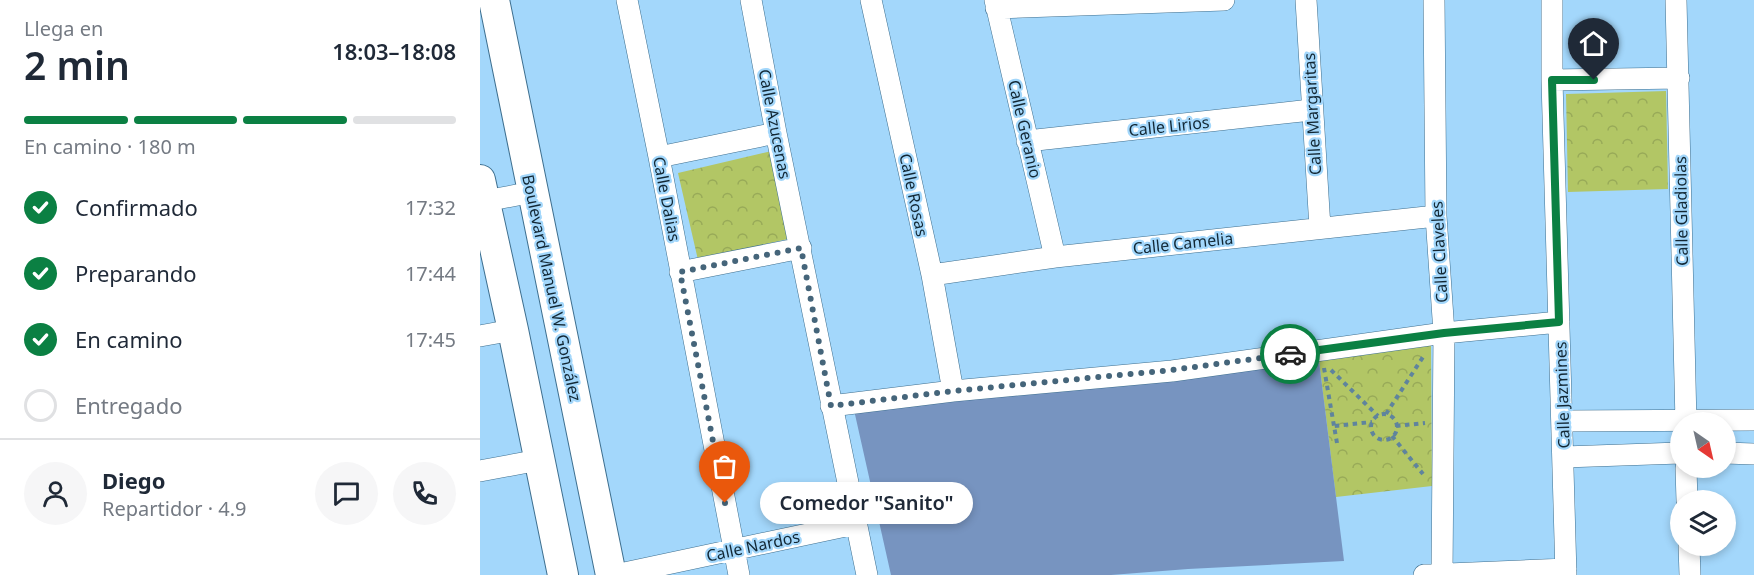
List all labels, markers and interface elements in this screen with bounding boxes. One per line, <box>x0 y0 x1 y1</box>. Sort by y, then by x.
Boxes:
text: Llega en <box>24 15 103 42</box>
pin <box>1568 18 1619 80</box>
icon: home <box>1577 27 1610 60</box>
text: 18:03–18:08 <box>332 36 456 66</box>
text: 2 min <box>24 38 130 91</box>
street label: Calle Margaritas <box>1298 52 1326 176</box>
street label: Calle Azucenas <box>754 67 796 181</box>
street label: Calle Geranio <box>1003 78 1047 180</box>
street label: Calle Lirios <box>1128 111 1210 141</box>
text: En camino · 180 m <box>24 133 196 160</box>
street label: Calle Rosas <box>894 151 934 239</box>
street label: Calle Dalias <box>648 155 686 243</box>
street label: Calle Gladiolas <box>1669 156 1693 266</box>
street label: Boulevard Manuel W. González <box>517 172 587 404</box>
icon: check <box>24 191 57 224</box>
text: Confirmado <box>75 192 198 222</box>
text: 17:32 <box>405 194 456 221</box>
street label: Calle Claveles <box>1425 201 1453 303</box>
street label: Calle Camelia <box>1132 227 1234 259</box>
icon: check <box>24 257 57 290</box>
text: Preparando <box>75 258 197 288</box>
text: 17:44 <box>405 260 456 287</box>
icon: check <box>24 323 57 356</box>
text: En camino <box>75 324 183 354</box>
courier <box>1260 324 1320 384</box>
text: 17:45 <box>405 326 456 353</box>
icon: car <box>1274 338 1307 371</box>
street label: Calle Jazmines <box>1549 341 1575 449</box>
text: Entregado <box>75 390 183 420</box>
north arrow <box>1670 412 1736 478</box>
map controls <box>1670 412 1736 556</box>
pin <box>699 441 750 503</box>
icon: bag <box>708 450 741 483</box>
button: person <box>24 462 87 525</box>
button: chat <box>315 462 378 525</box>
button: phone <box>393 462 456 525</box>
text: Diego <box>102 465 165 495</box>
callout: Comedor "Sanito" <box>761 482 974 524</box>
text: Comedor "Sanito" <box>779 489 954 516</box>
button: layers <box>1670 490 1736 556</box>
text: Repartidor · 4.9 <box>102 495 247 522</box>
street label: Calle Nardos <box>704 525 802 567</box>

